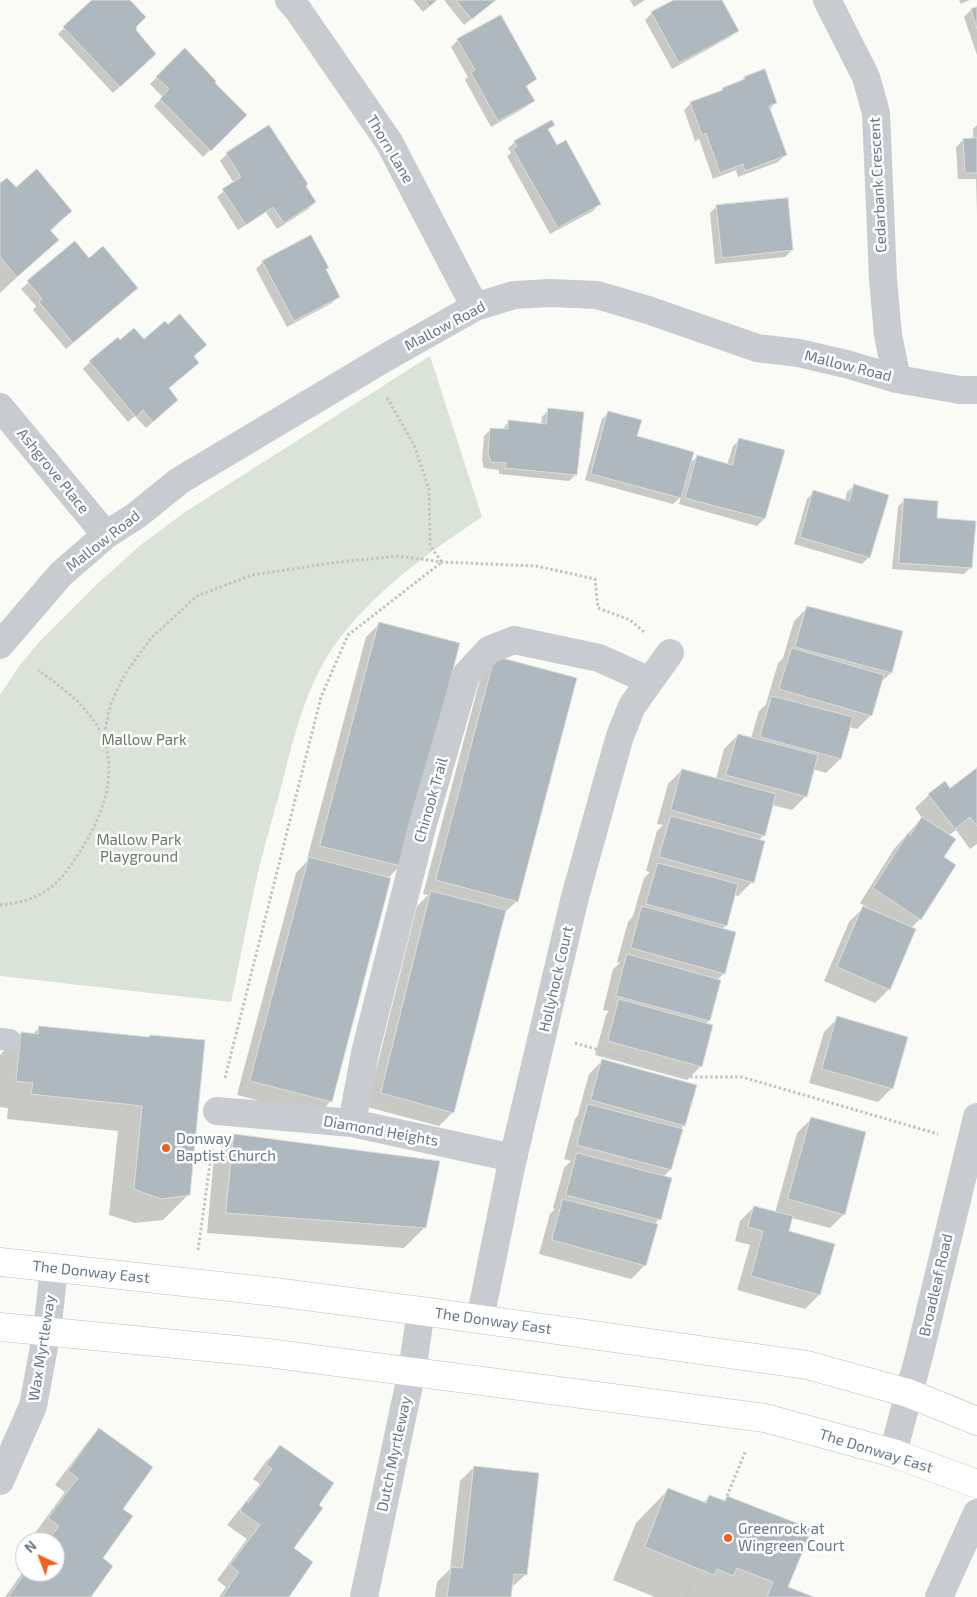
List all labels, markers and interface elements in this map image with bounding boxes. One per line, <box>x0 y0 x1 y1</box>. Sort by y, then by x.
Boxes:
street label: Thorn Lane <box>363 111 417 187</box>
street label: Cedarbank Crescent <box>865 117 891 253</box>
street label: Mallow Road <box>401 297 489 355</box>
street label: Mallow Road <box>803 346 893 386</box>
street label: Ashgrove Place <box>13 425 93 517</box>
street label: Mallow Road <box>62 507 144 575</box>
park label: Mallow Park <box>101 731 187 749</box>
street label: Chinook Trail <box>410 755 452 845</box>
park label: Mallow Park Playground <box>96 831 182 866</box>
street label: Hollyhock Court <box>535 924 577 1034</box>
street label: Diamond Heights <box>322 1112 440 1150</box>
place label: Donway Baptist Church <box>176 1130 276 1165</box>
marker: Donway Baptist Church <box>160 1142 172 1154</box>
street label: Broadleaf Road <box>915 1232 957 1338</box>
street label: The Donway East <box>31 1257 151 1287</box>
street label: Wax Myrtleway <box>25 1294 59 1402</box>
street label: The Donway East <box>433 1304 553 1338</box>
street label: Dutch Myrtleway <box>373 1395 415 1513</box>
street label: The Donway East <box>817 1425 935 1477</box>
place label: Greenrock at Wingreen Court <box>738 1520 844 1555</box>
north arrow <box>15 1532 65 1582</box>
marker: Greenrock at Wingreen Court <box>722 1532 734 1544</box>
text: N <box>21 1537 40 1556</box>

